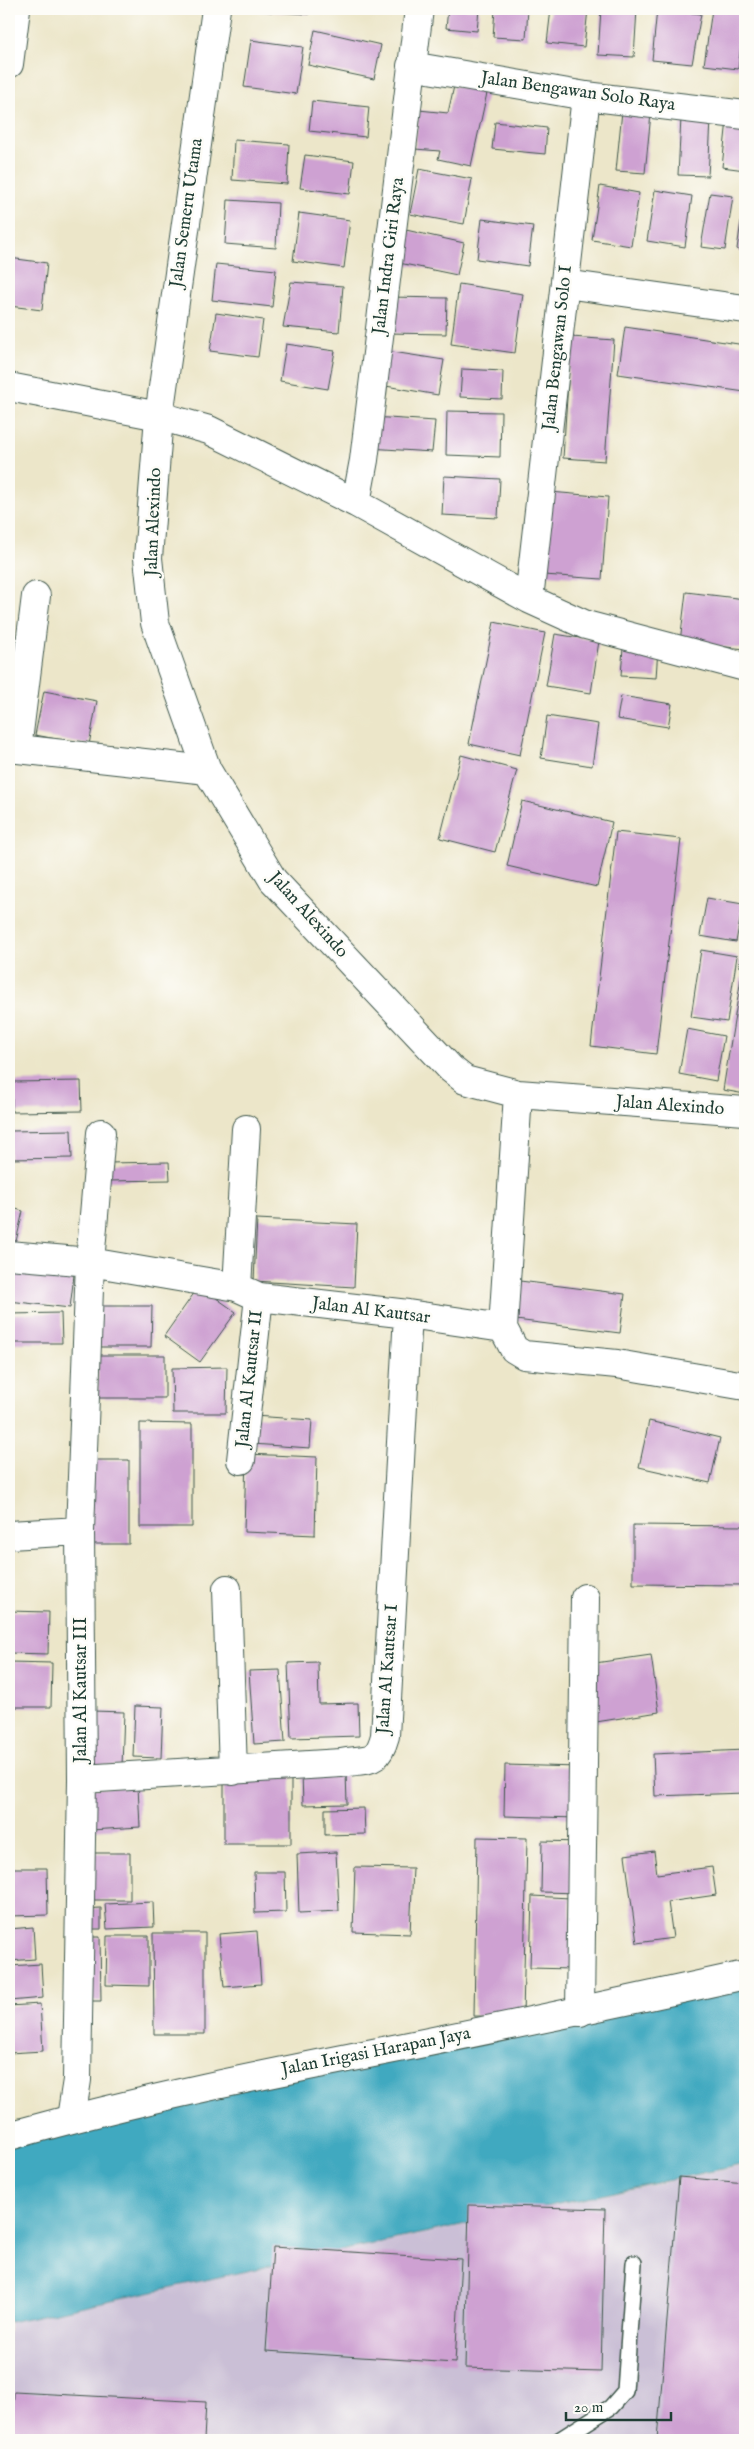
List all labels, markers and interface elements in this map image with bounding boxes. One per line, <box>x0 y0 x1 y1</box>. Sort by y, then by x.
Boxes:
street label: Jalan Bengawan Solo Raya <box>477 67 677 117</box>
street label: Jalan Semeru Utama <box>165 137 209 291</box>
street label: Jalan Indra Giri Raya <box>368 176 410 338</box>
street label: Jalan Bengawan Solo I <box>538 264 578 434</box>
street label: Jalan Alexindo <box>141 467 167 579</box>
street label: Jalan Alexindo <box>262 865 353 963</box>
street label: Jalan Alexindo <box>613 1091 725 1121</box>
street label: Jalan Al Kautsar <box>309 1292 432 1330</box>
street label: Jalan Al Kautsar II <box>231 1309 269 1451</box>
street label: Jalan Al Kautsar I <box>372 1603 404 1737</box>
street label: Jalan Al Kautsar III <box>70 1617 93 1765</box>
street label: Jalan Irigasi Harapan Jaya <box>277 2022 473 2082</box>
scale bar <box>566 2389 672 2421</box>
text: 20 m <box>574 2398 604 2417</box>

